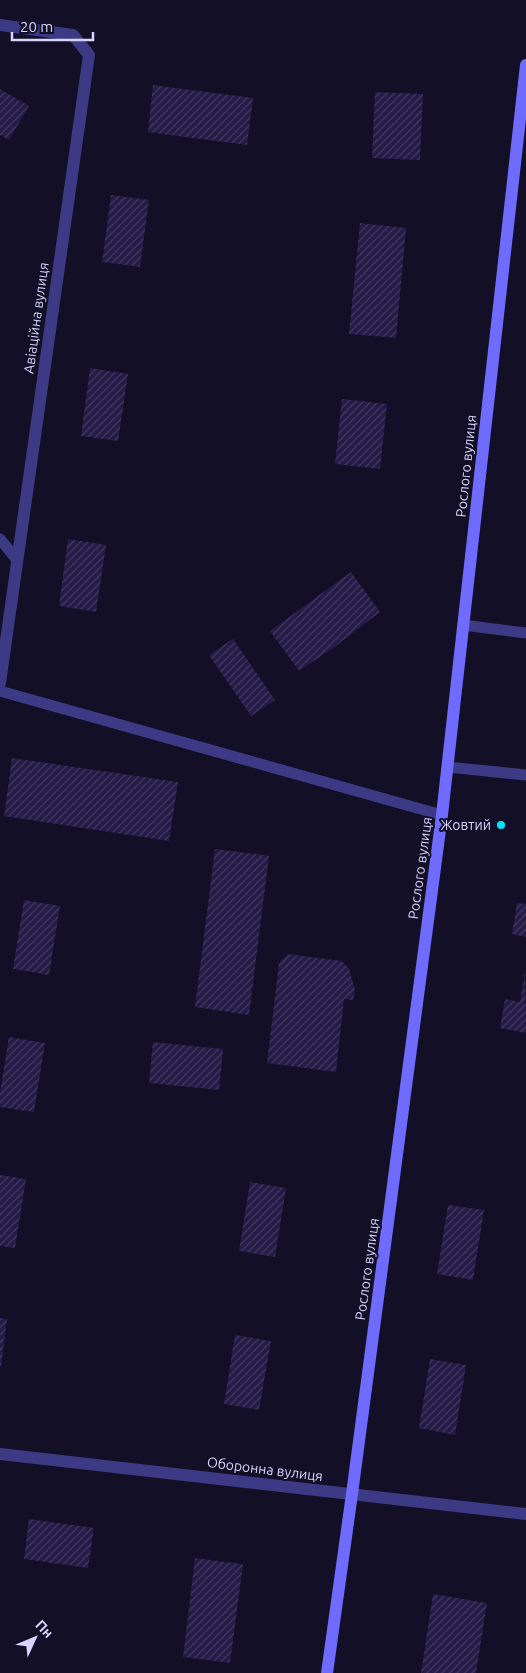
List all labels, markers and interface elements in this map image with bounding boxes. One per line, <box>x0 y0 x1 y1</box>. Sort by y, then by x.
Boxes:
scale bar <box>12 10 94 42</box>
text: 20 m <box>20 18 53 35</box>
street label: Авіаційна вулиця <box>20 261 52 375</box>
street label: Рослого вулиця <box>453 414 479 518</box>
street label: Рослого вулиця <box>405 816 435 920</box>
place label: Жовтий <box>440 817 491 833</box>
marker: Жовтий <box>495 819 507 831</box>
street label: Рослого вулиця <box>352 1217 382 1321</box>
street label: Оборонна вулиця <box>206 1454 324 1484</box>
north arrow <box>10 1613 60 1663</box>
text: Пн <box>32 1617 56 1641</box>

